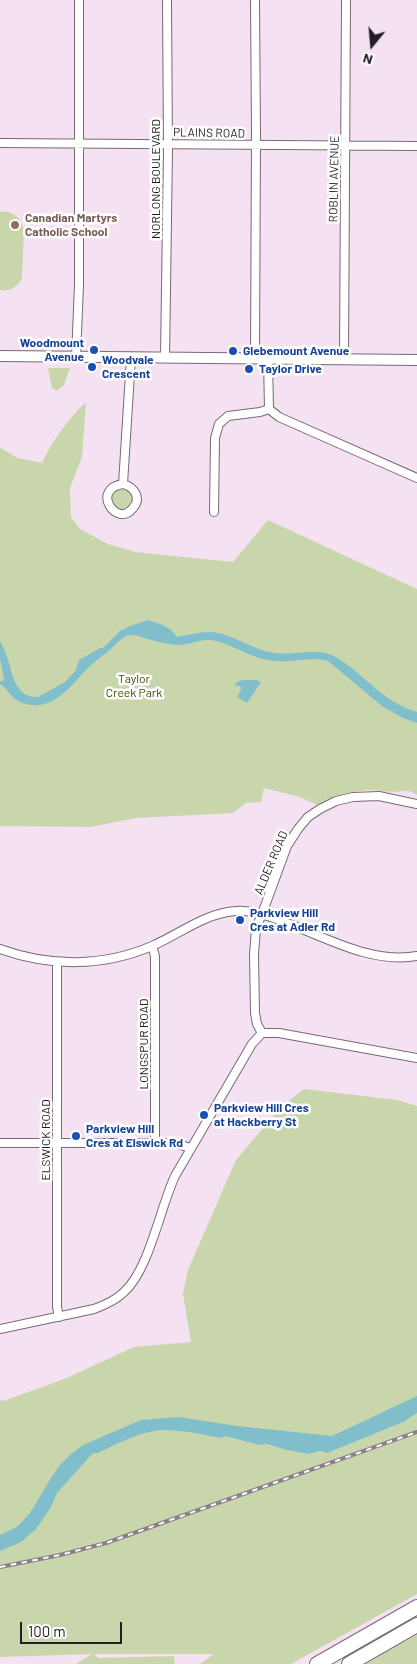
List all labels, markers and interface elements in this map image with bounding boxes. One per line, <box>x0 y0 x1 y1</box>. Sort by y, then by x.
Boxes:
north arrow <box>347 20 397 70</box>
text: N <box>361 50 374 69</box>
street label: NORLONG BOULEVARD <box>149 119 163 239</box>
street label: PLAINS ROAD <box>173 125 245 141</box>
street label: ROBLIN AVENUE <box>326 135 342 223</box>
place label: Canadian Martyrs Catholic School <box>25 211 117 239</box>
marker: Canadian Martyrs Catholic School <box>9 219 21 231</box>
place label: Woodmount Avenue <box>20 336 84 364</box>
marker: Woodmount Avenue <box>88 344 100 356</box>
place label: Glebemount Avenue <box>243 344 349 358</box>
marker: Glebemount Avenue <box>227 345 239 357</box>
place label: Woodvale Crescent <box>102 353 154 381</box>
marker: Woodvale Crescent <box>86 361 98 373</box>
place label: Taylor Drive <box>259 362 322 376</box>
marker: Taylor Drive <box>243 363 255 375</box>
park label: Taylor Creek Park <box>106 672 162 700</box>
street label: ALDER ROAD <box>251 829 291 897</box>
place label: Parkview Hill Cres at Adler Rd <box>250 906 335 934</box>
marker: Parkview Hill Cres at Adler Rd <box>234 914 246 926</box>
street label: LONGSPUR ROAD <box>137 999 151 1089</box>
street label: ELSWICK ROAD <box>39 1099 53 1181</box>
place label: Parkview Hill Cres at Hackberry St <box>214 1101 309 1129</box>
marker: Parkview Hill Cres at Hackberry St <box>198 1109 210 1121</box>
place label: Parkview Hill Cres at Elswick Rd <box>86 1122 183 1150</box>
marker: Parkview Hill Cres at Elswick Rd <box>70 1130 82 1142</box>
scale bar <box>22 1612 125 1644</box>
text: 100 m <box>28 1622 66 1640</box>

